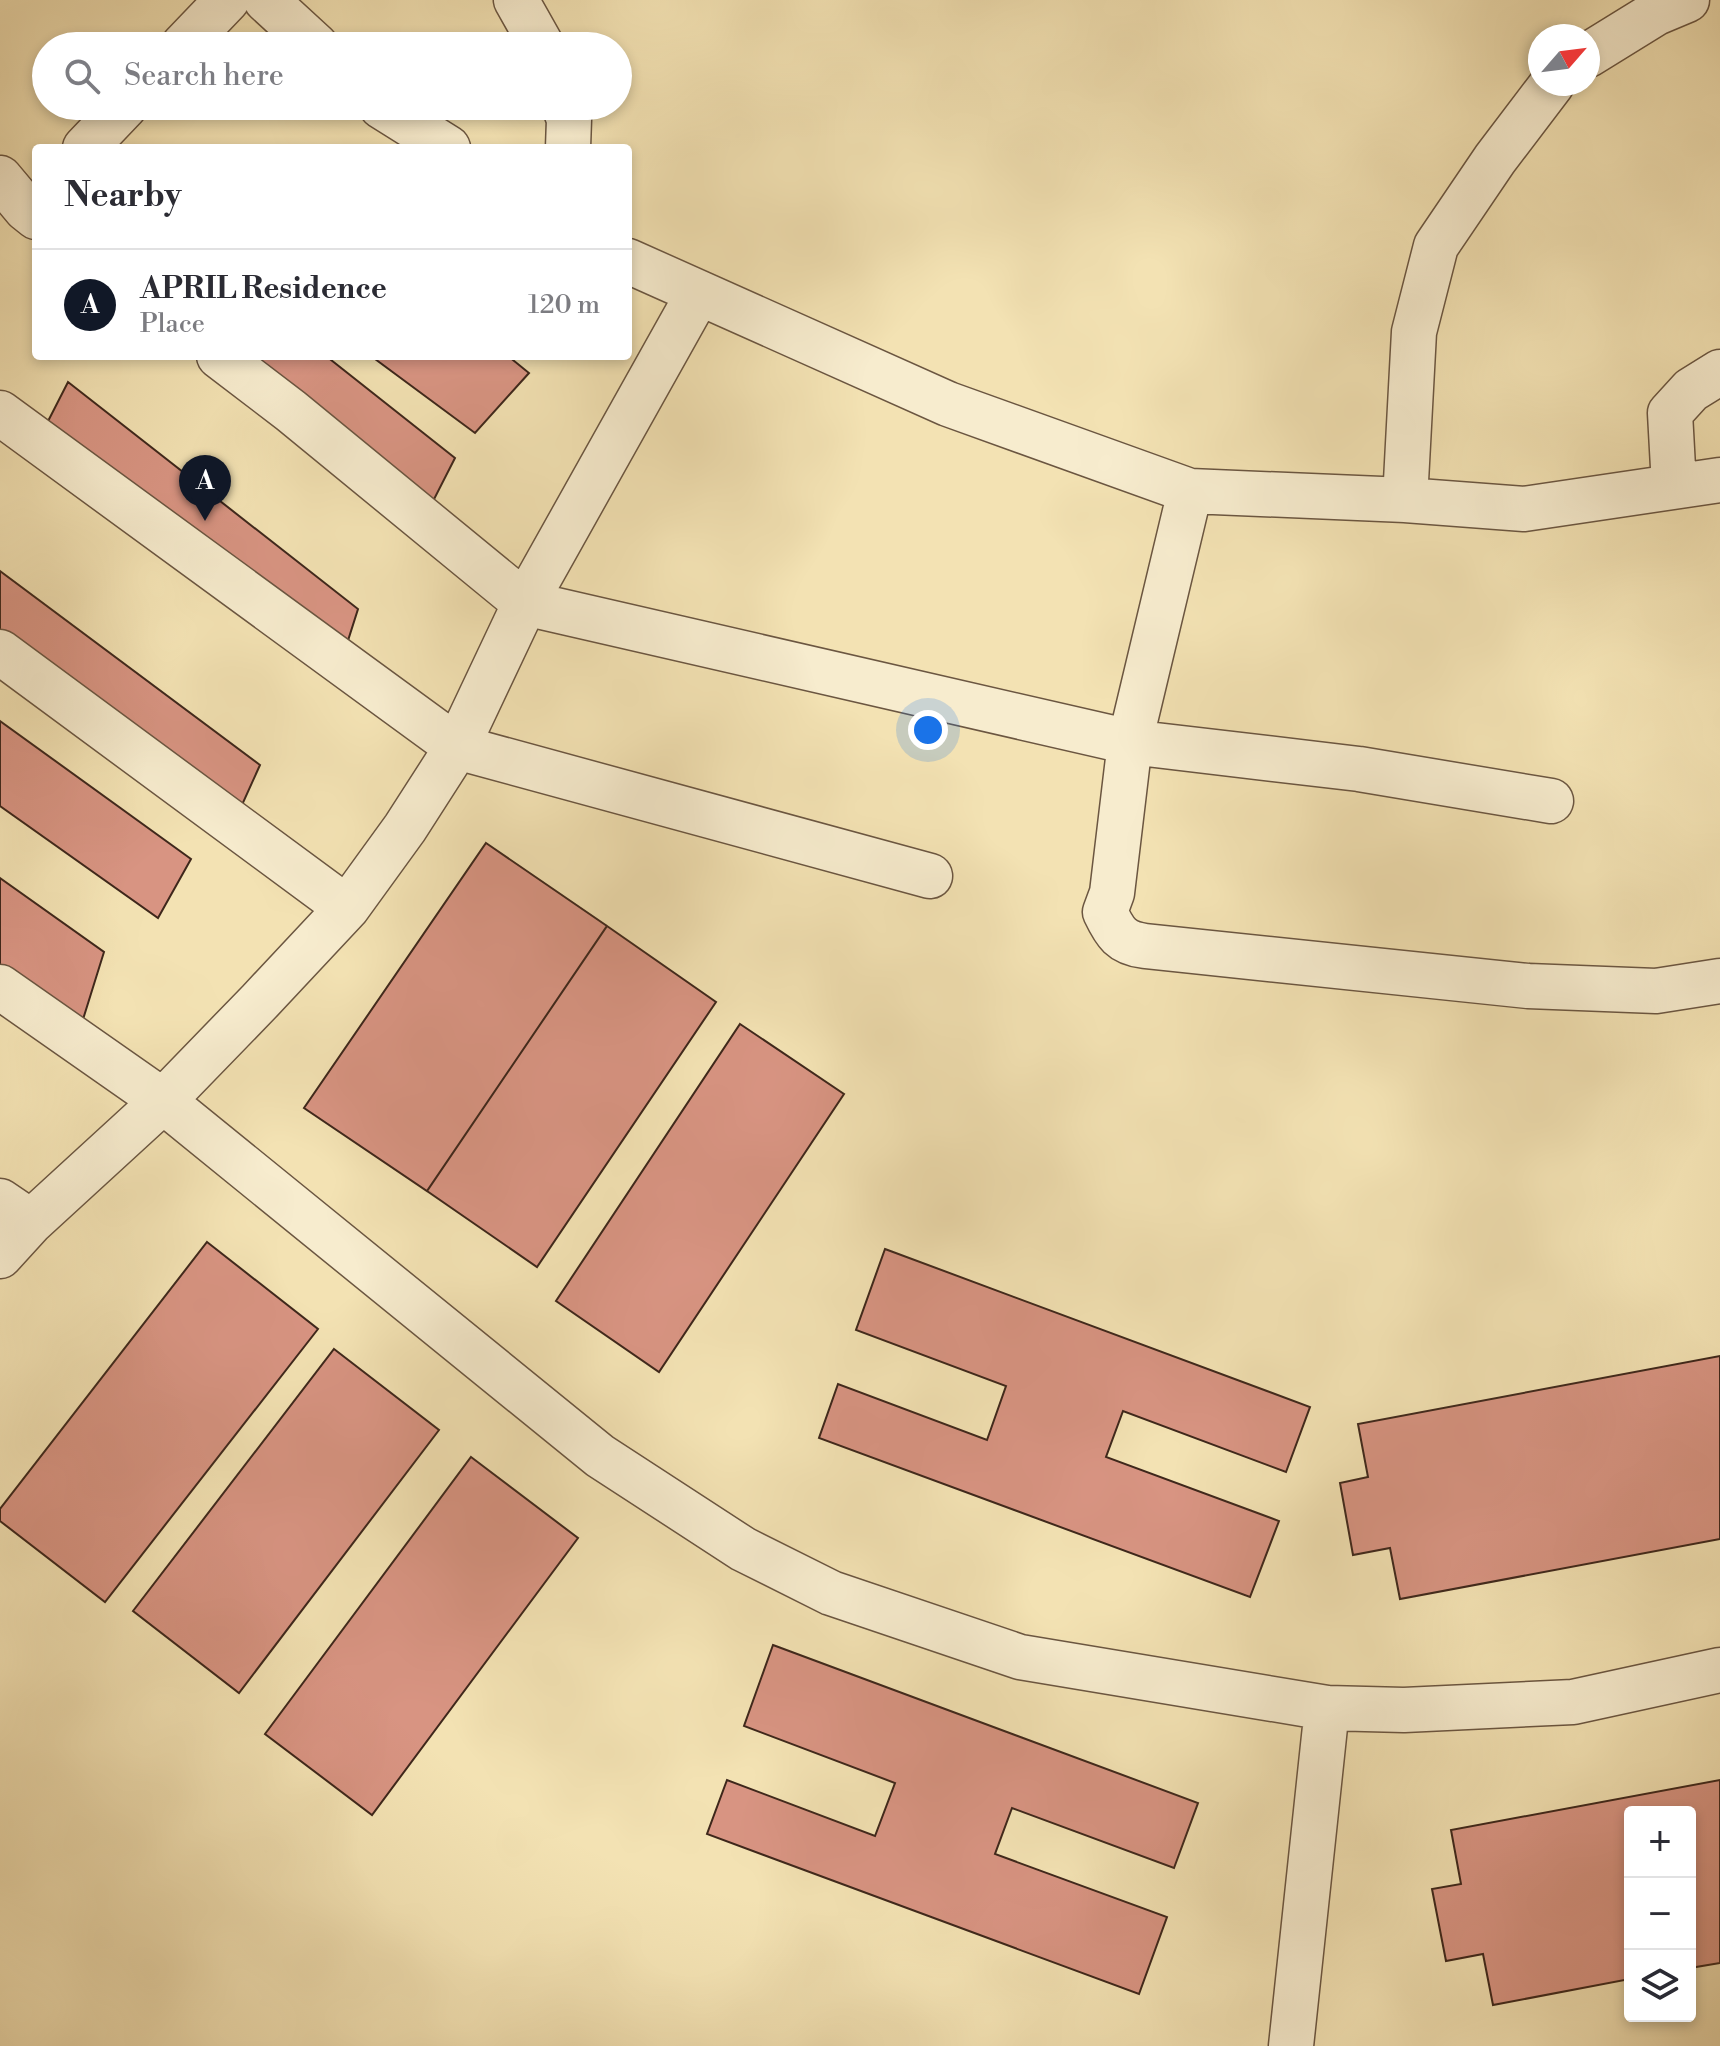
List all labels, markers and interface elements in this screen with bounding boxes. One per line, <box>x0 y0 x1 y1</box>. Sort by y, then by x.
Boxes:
north arrow <box>1528 24 1600 96</box>
search box <box>32 32 632 120</box>
icon: search <box>60 54 104 98</box>
text: Search here <box>124 57 284 95</box>
text: Nearby <box>64 175 182 217</box>
text: APRIL Residence <box>140 270 387 308</box>
text: A <box>81 289 99 321</box>
text: 120 m <box>528 289 600 321</box>
text: Place <box>140 308 205 340</box>
pin: A <box>179 455 231 521</box>
your location <box>908 710 948 750</box>
map controls <box>1624 1806 1696 2022</box>
button: + <box>1624 1806 1696 1878</box>
button: − <box>1624 1878 1696 1950</box>
button: layers <box>1624 1950 1696 2022</box>

